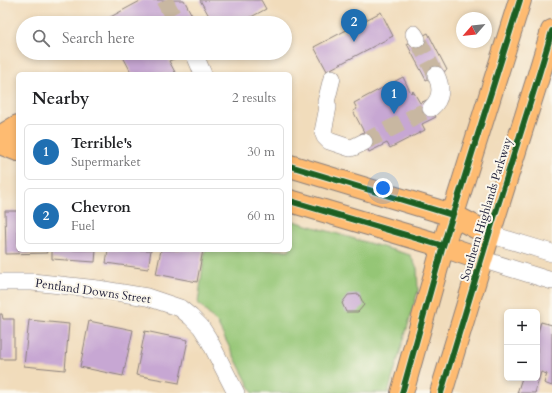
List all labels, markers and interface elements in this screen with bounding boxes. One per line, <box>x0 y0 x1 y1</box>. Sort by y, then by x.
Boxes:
pin: 2 <box>341 9 367 42</box>
north arrow <box>456 12 492 48</box>
search box <box>16 16 292 60</box>
icon: search <box>30 27 52 49</box>
text: Search here <box>62 28 135 48</box>
pin: 1 <box>381 81 407 114</box>
text: Nearby <box>32 87 89 110</box>
text: 2 results <box>232 89 276 107</box>
text: Terrible's <box>71 133 132 153</box>
street label: Southern Highlands Parkway <box>457 135 516 283</box>
text: 1 <box>43 143 49 161</box>
text: 30 m <box>247 143 275 161</box>
text: Supermarket <box>71 153 141 171</box>
your location <box>373 178 393 198</box>
text: Chevron <box>71 197 131 217</box>
text: 2 <box>43 207 49 225</box>
text: 60 m <box>247 207 275 225</box>
text: Fuel <box>71 217 95 235</box>
street label: Pentland Downs Street <box>34 275 152 307</box>
map controls <box>504 309 540 381</box>
button: + <box>504 309 540 345</box>
button: − <box>504 345 540 381</box>

